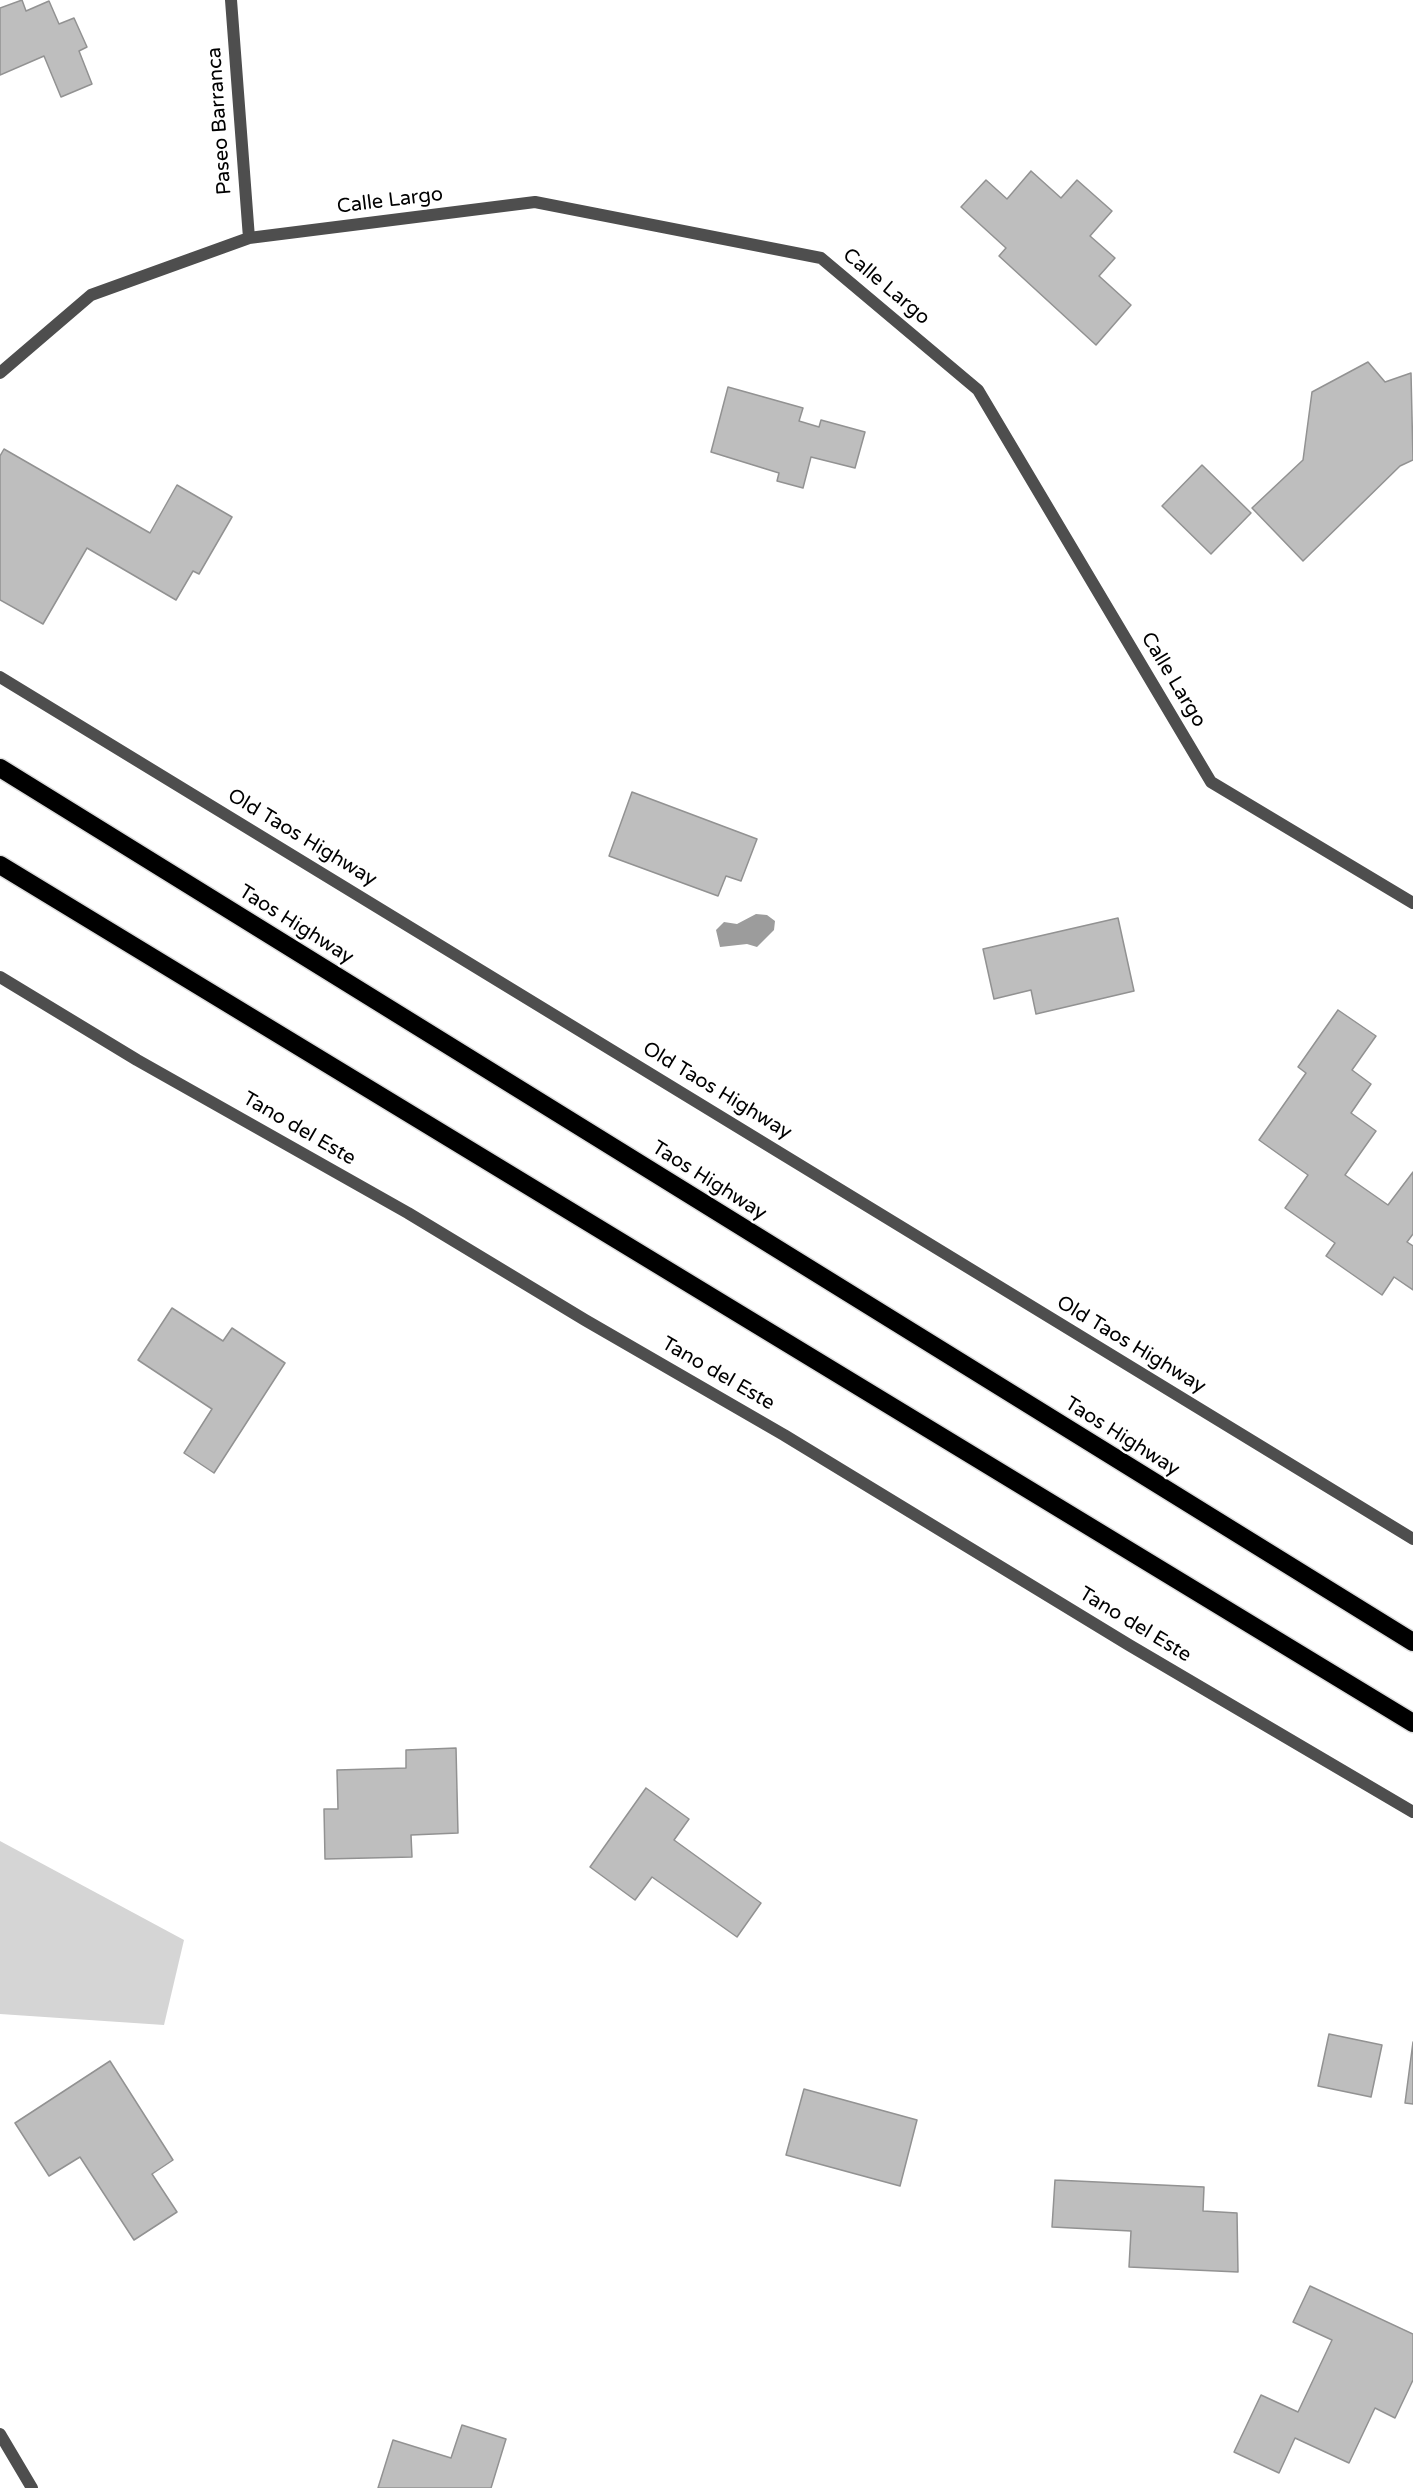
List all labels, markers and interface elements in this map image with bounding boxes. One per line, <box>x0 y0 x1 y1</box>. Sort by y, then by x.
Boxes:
street label: Paseo Barranca <box>203 46 237 196</box>
street label: Calle Largo <box>336 183 444 219</box>
street label: Calle Largo <box>837 244 935 330</box>
street label: Calle Largo <box>1135 628 1211 732</box>
street label: Old Taos Highway <box>223 784 381 892</box>
street label: Taos Highway <box>234 880 358 970</box>
street label: Old Taos Highway <box>638 1037 796 1145</box>
street label: Tano del Este <box>238 1087 360 1171</box>
street label: Taos Highway <box>647 1136 771 1226</box>
street label: Old Taos Highway <box>1052 1291 1210 1399</box>
street label: Tano del Este <box>657 1332 779 1416</box>
street label: Taos Highway <box>1060 1392 1184 1482</box>
street label: Tano del Este <box>1075 1582 1195 1668</box>

